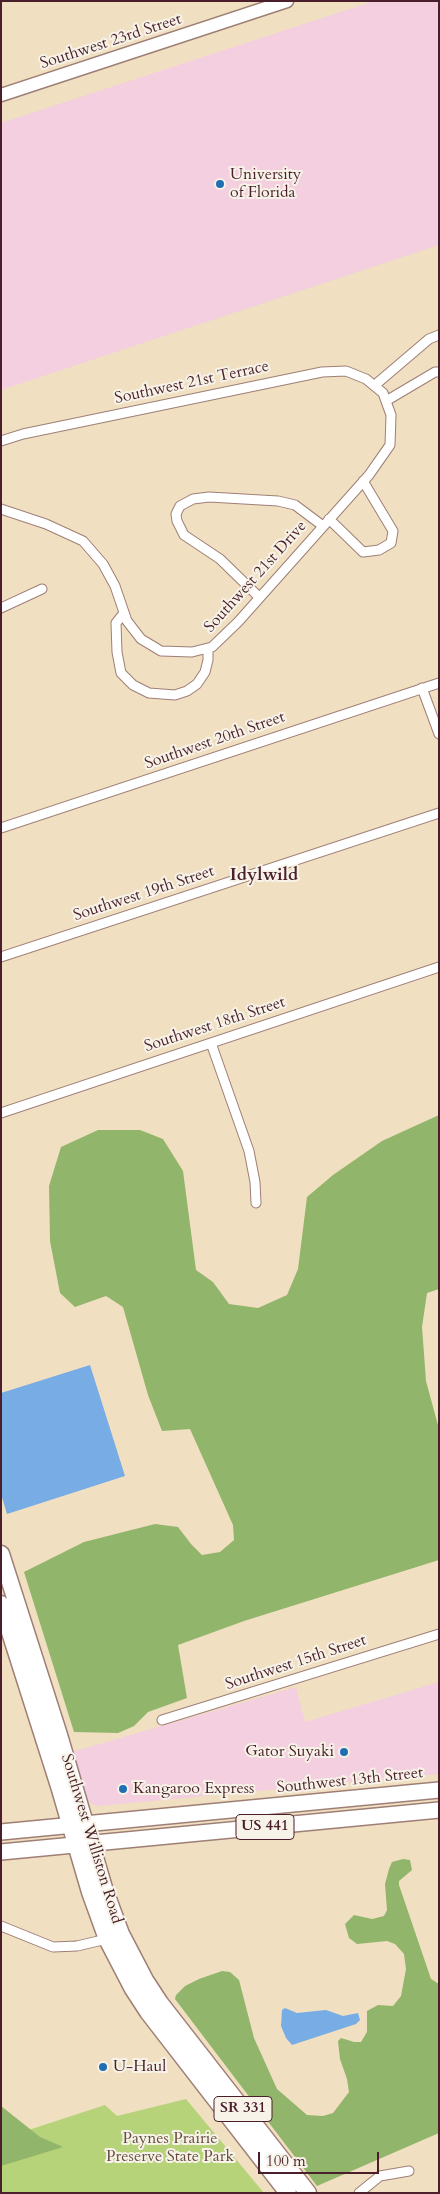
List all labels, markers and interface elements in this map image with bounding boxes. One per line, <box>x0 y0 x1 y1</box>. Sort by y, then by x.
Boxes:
street label: Southwest 23rd Street <box>38 10 184 74</box>
place label: University of Florida <box>230 165 301 203</box>
marker: University of Florida <box>214 178 226 190</box>
street label: Southwest 21st Terrace <box>113 357 271 409</box>
street label: Southwest 21st Drive <box>201 517 311 637</box>
street label: Southwest 20th Street <box>142 708 288 774</box>
street label: Southwest 19th Street <box>71 862 217 926</box>
district label: Idylwild <box>230 865 298 887</box>
street label: Southwest 18th Street <box>142 993 288 1057</box>
street label: Southwest 15th Street <box>223 1631 369 1695</box>
place label: Gator Suyaki <box>245 1742 334 1762</box>
marker: Gator Suyaki <box>338 1746 350 1758</box>
street label: Southwest Williston Road <box>56 1752 126 1926</box>
street label: Southwest 13th Street <box>276 1764 424 1798</box>
place label: Kangaroo Express <box>133 1779 254 1799</box>
marker: Kangaroo Express <box>117 1783 129 1795</box>
road number: US 441 <box>236 1814 294 1840</box>
place label: U-Haul <box>113 2057 166 2077</box>
marker: U-Haul <box>97 2061 109 2073</box>
road number: SR 331 <box>214 2096 272 2122</box>
park label: Paynes Prairie Preserve State Park <box>106 2129 234 2167</box>
scale bar <box>260 2142 381 2174</box>
text: 100 m <box>266 2151 306 2171</box>

